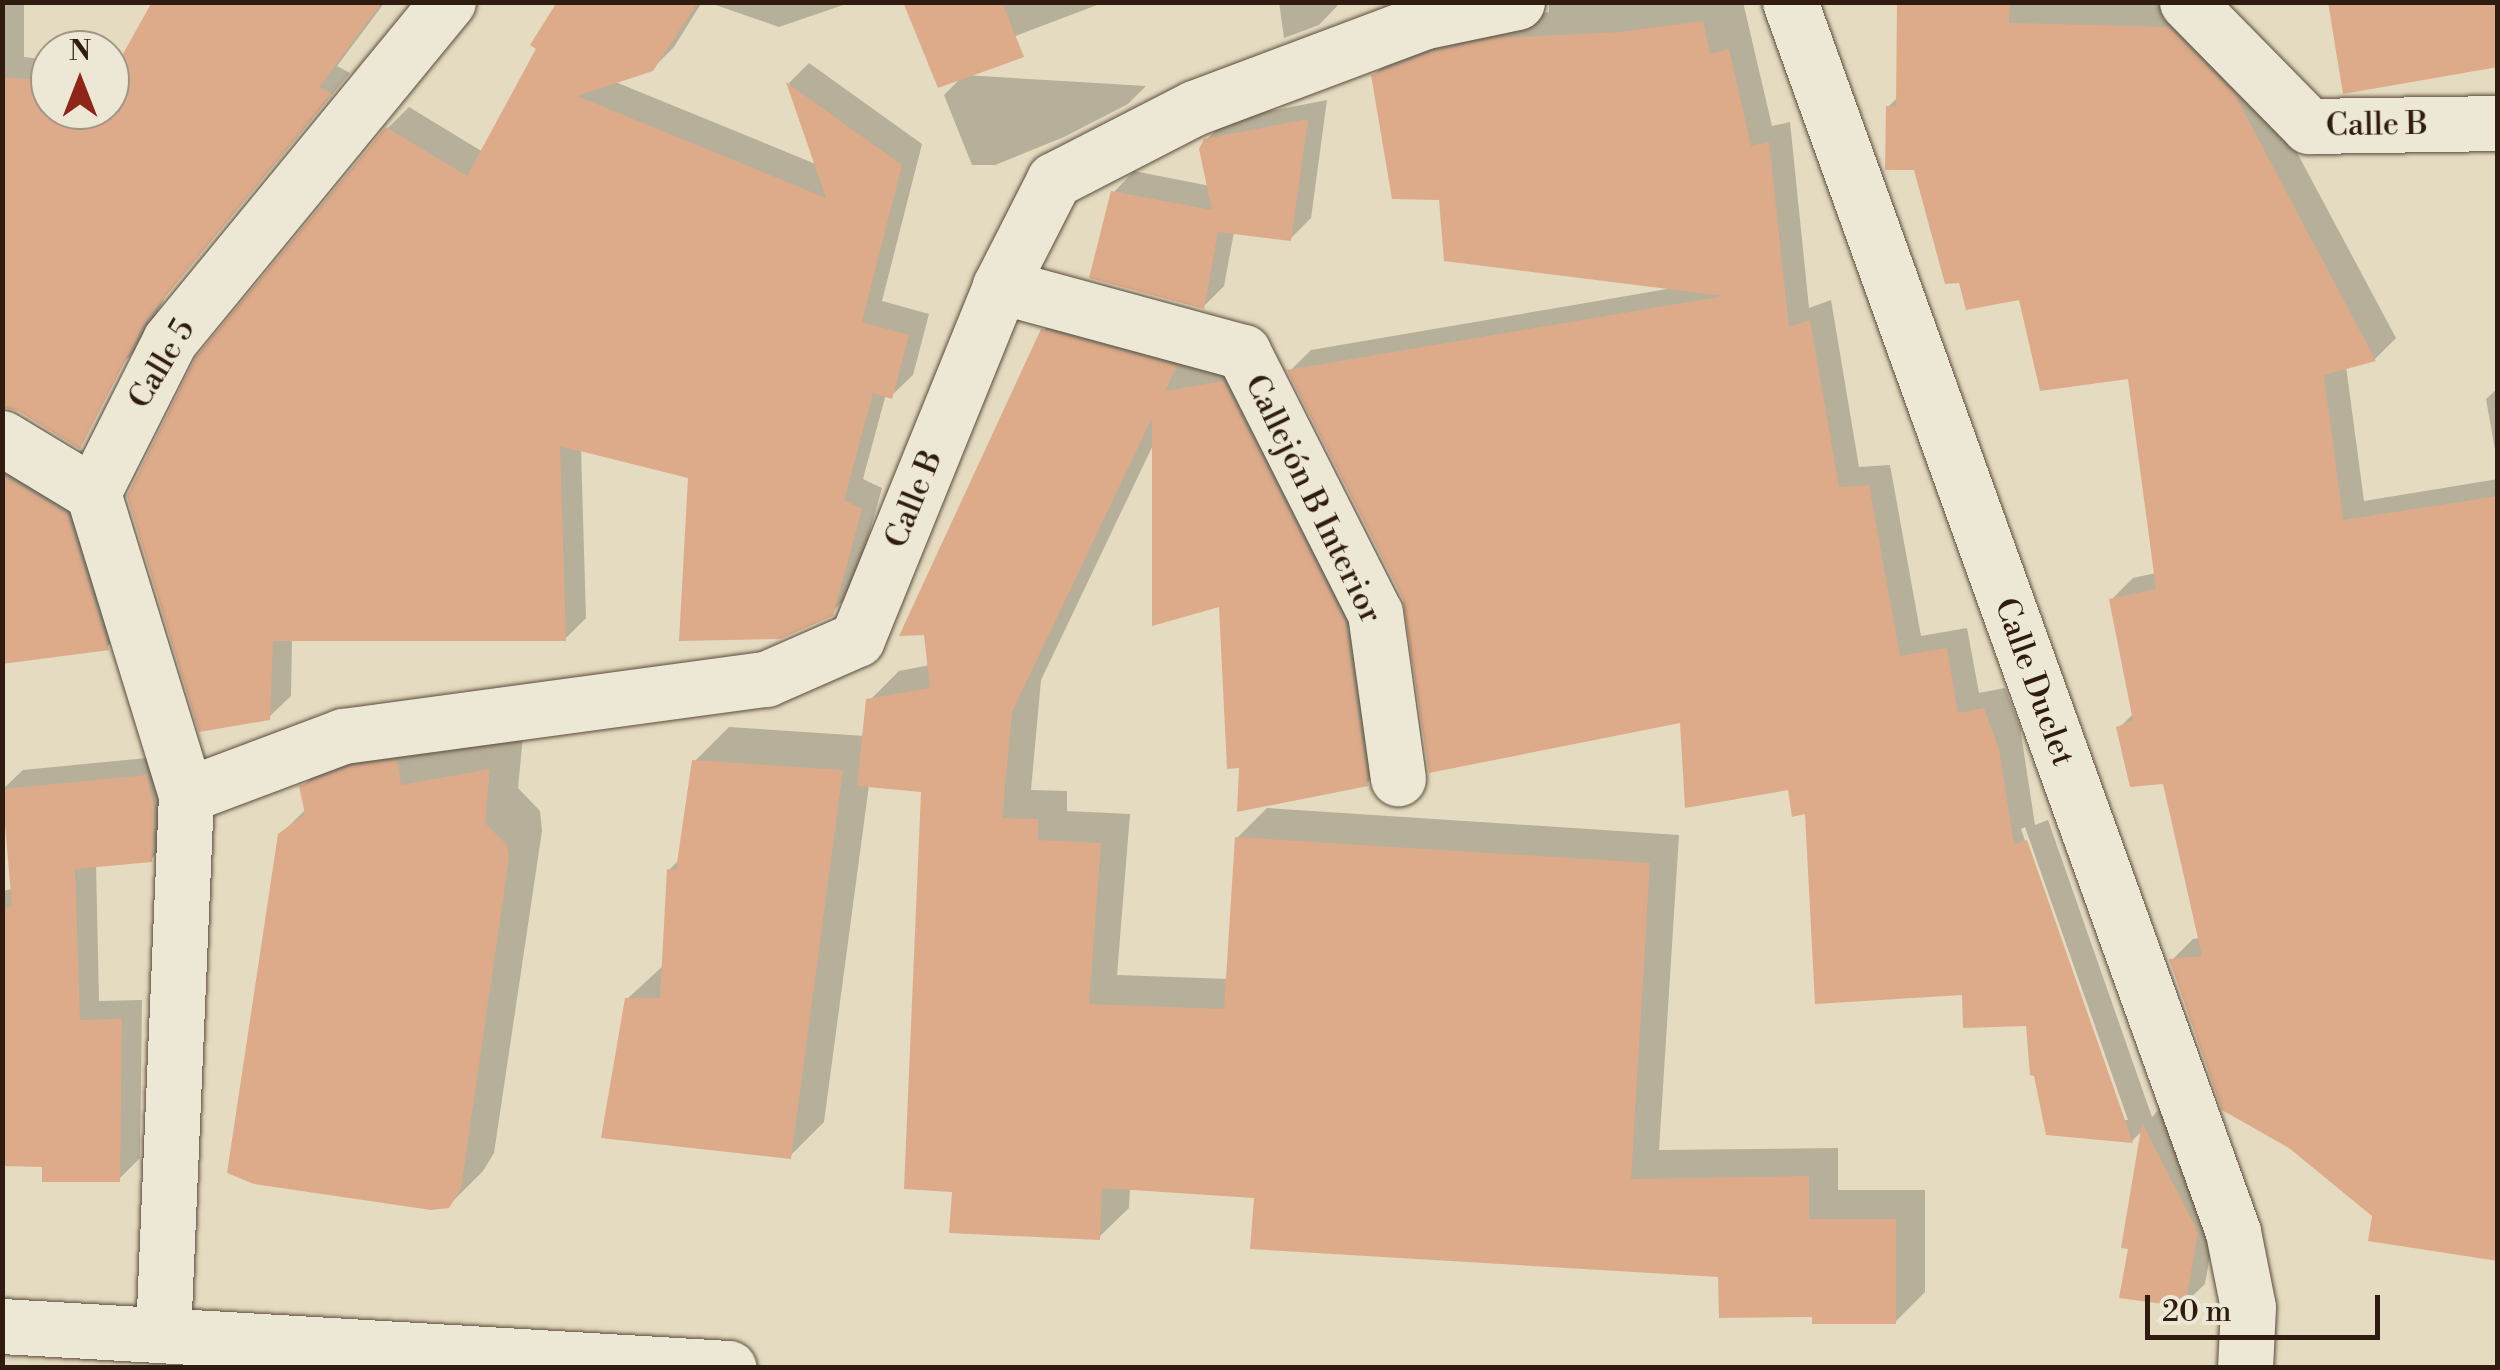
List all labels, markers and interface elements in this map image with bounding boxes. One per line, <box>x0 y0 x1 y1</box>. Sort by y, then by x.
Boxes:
north arrow <box>30 30 130 130</box>
text: N <box>69 34 91 69</box>
street label: Calle B <box>2325 105 2429 145</box>
street label: Calle 5 <box>120 312 204 416</box>
street label: Callejón B Interior <box>1236 368 1390 630</box>
street label: Calle B <box>877 444 951 554</box>
street label: Calle Duclet <box>1986 593 2082 771</box>
scale bar <box>2150 1275 2385 1337</box>
text: 20 m <box>2162 1293 2231 1331</box>

